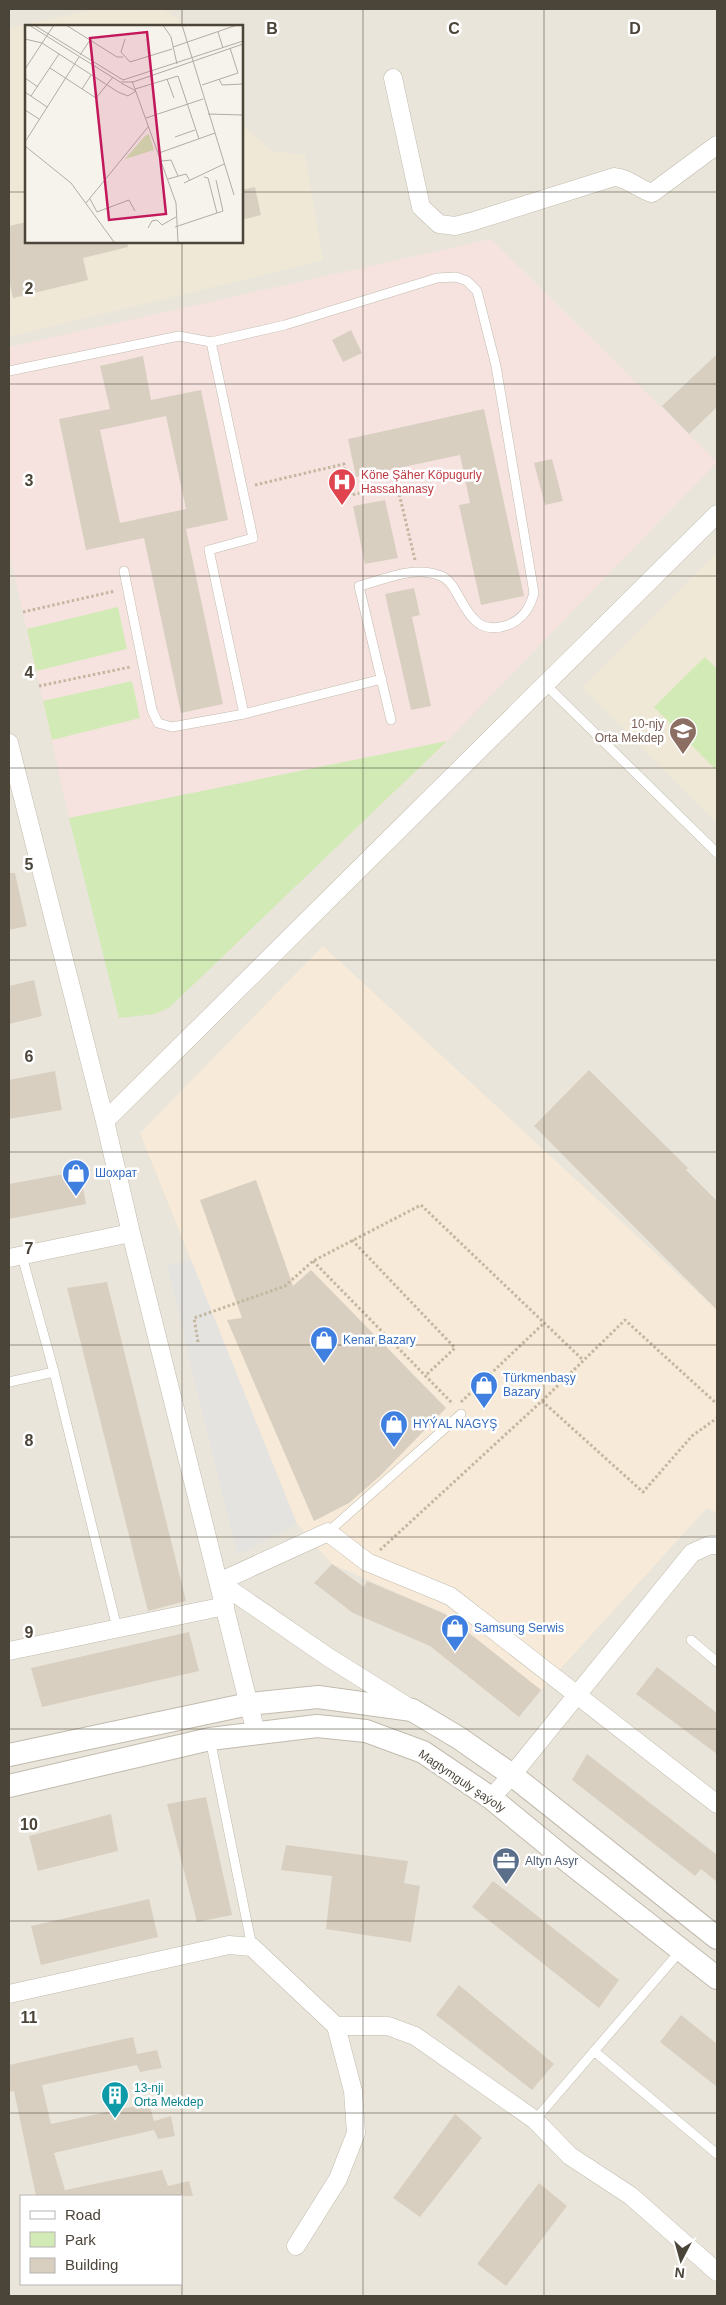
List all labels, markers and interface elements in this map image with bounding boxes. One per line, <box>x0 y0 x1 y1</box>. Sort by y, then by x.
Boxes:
text: B <box>266 20 278 37</box>
text: C <box>448 20 460 37</box>
text: D <box>629 20 641 37</box>
inset map <box>25 25 242 242</box>
text: 2 <box>25 280 34 297</box>
hospital icon: Köne Şäher Köpugurly Hassahanasy <box>327 467 357 506</box>
place label: Köne Şäher Köpugurly Hassahanasy <box>361 468 482 496</box>
text: 3 <box>25 472 34 489</box>
text: 4 <box>25 664 34 681</box>
school or university icon: 10-njy Orta Mekdep <box>668 716 698 755</box>
place label: 10-njy Orta Mekdep <box>595 717 664 745</box>
text: 5 <box>25 856 34 873</box>
text: 6 <box>25 1048 34 1065</box>
shop icon: Шохрат <box>61 1158 91 1197</box>
place label: Шохрат <box>95 1166 138 1180</box>
text: 7 <box>25 1240 34 1257</box>
shop icon: Kenar Bazary <box>309 1325 339 1364</box>
place label: Kenar Bazary <box>343 1333 416 1347</box>
shop icon: Türkmenbaşy Bazary <box>469 1370 499 1409</box>
place label: Türkmenbaşy Bazary <box>503 1371 576 1399</box>
shop icon: HYÝAL NAGYŞ <box>379 1409 409 1448</box>
place label: HYÝAL NAGYŞ <box>413 1416 497 1431</box>
text: 8 <box>25 1432 34 1449</box>
shop icon: Samsung Serwis <box>440 1613 470 1652</box>
place label: Samsung Serwis <box>474 1621 564 1635</box>
text: 9 <box>25 1624 34 1641</box>
street label: Magtymguly şaýoly <box>416 1747 508 1815</box>
text: 10 <box>20 1816 38 1833</box>
office icon: Altyn Asyr <box>491 1846 521 1885</box>
place label: Altyn Asyr <box>525 1854 578 1868</box>
text: 11 <box>21 2009 38 2026</box>
building icon: 13-nji Orta Mekdep <box>100 2080 130 2119</box>
place label: 13-nji Orta Mekdep <box>134 2081 204 2109</box>
legend <box>20 2195 182 2285</box>
text: Road <box>65 2206 101 2223</box>
text: Park <box>65 2231 96 2248</box>
north arrow <box>656 2235 706 2285</box>
text: Building <box>65 2256 118 2273</box>
text: N <box>674 2264 686 2281</box>

